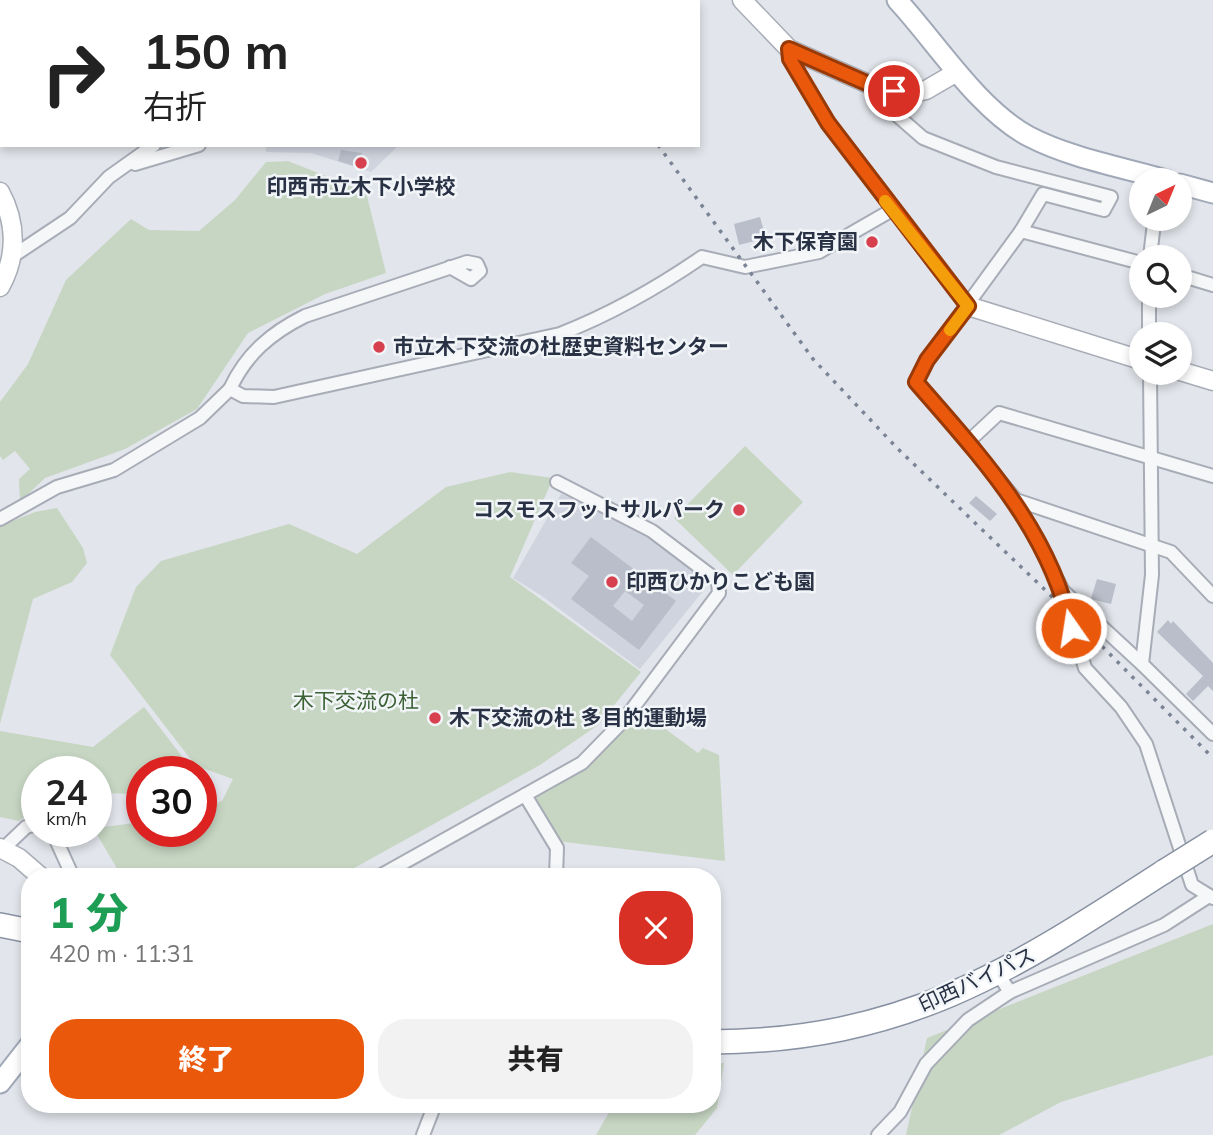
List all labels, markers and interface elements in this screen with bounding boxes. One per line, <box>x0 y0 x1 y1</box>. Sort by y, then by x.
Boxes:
text: 150 m <box>143 20 289 81</box>
icon: right <box>28 28 119 119</box>
pin <box>864 61 924 121</box>
icon: arrive <box>875 72 913 110</box>
text: 右折 <box>143 86 207 126</box>
marker: 印西市立木下小学校 <box>353 155 369 171</box>
north arrow <box>1129 168 1192 231</box>
map controls <box>1129 168 1192 385</box>
place label: 印西市立木下小学校 <box>267 173 456 199</box>
place label: 木下保育園 <box>753 228 858 254</box>
marker: 木下保育園 <box>864 234 880 250</box>
button: search <box>1129 245 1192 308</box>
button: layers <box>1129 322 1192 385</box>
place label: 市立木下交流の杜歴史資料センター <box>393 333 729 359</box>
marker: 市立木下交流の杜歴史資料センター <box>371 339 387 355</box>
place label: コスモスフットサルパーク <box>473 496 725 522</box>
marker: コスモスフットサルパーク <box>731 502 747 518</box>
place label: 印西ひかりこども園 <box>626 568 815 594</box>
marker: 印西ひかりこども園 <box>604 574 620 590</box>
position arrow <box>1034 591 1108 665</box>
park label: 木下交流の杜 <box>293 687 419 713</box>
place label: 木下交流の杜 多目的運動場 <box>449 704 707 730</box>
marker: 木下交流の杜 多目的運動場 <box>427 710 443 726</box>
speed limit sign: 30 <box>126 756 217 847</box>
text: 24 <box>45 770 88 814</box>
text: km/h <box>46 807 87 830</box>
text: 1 分 <box>49 886 128 939</box>
button: close <box>619 891 693 965</box>
text: 420 m · 11:31 <box>49 939 194 968</box>
street label: 印西バイパス <box>914 941 1039 1017</box>
button: 終了 <box>49 1019 364 1099</box>
button: 共有 <box>378 1019 693 1099</box>

